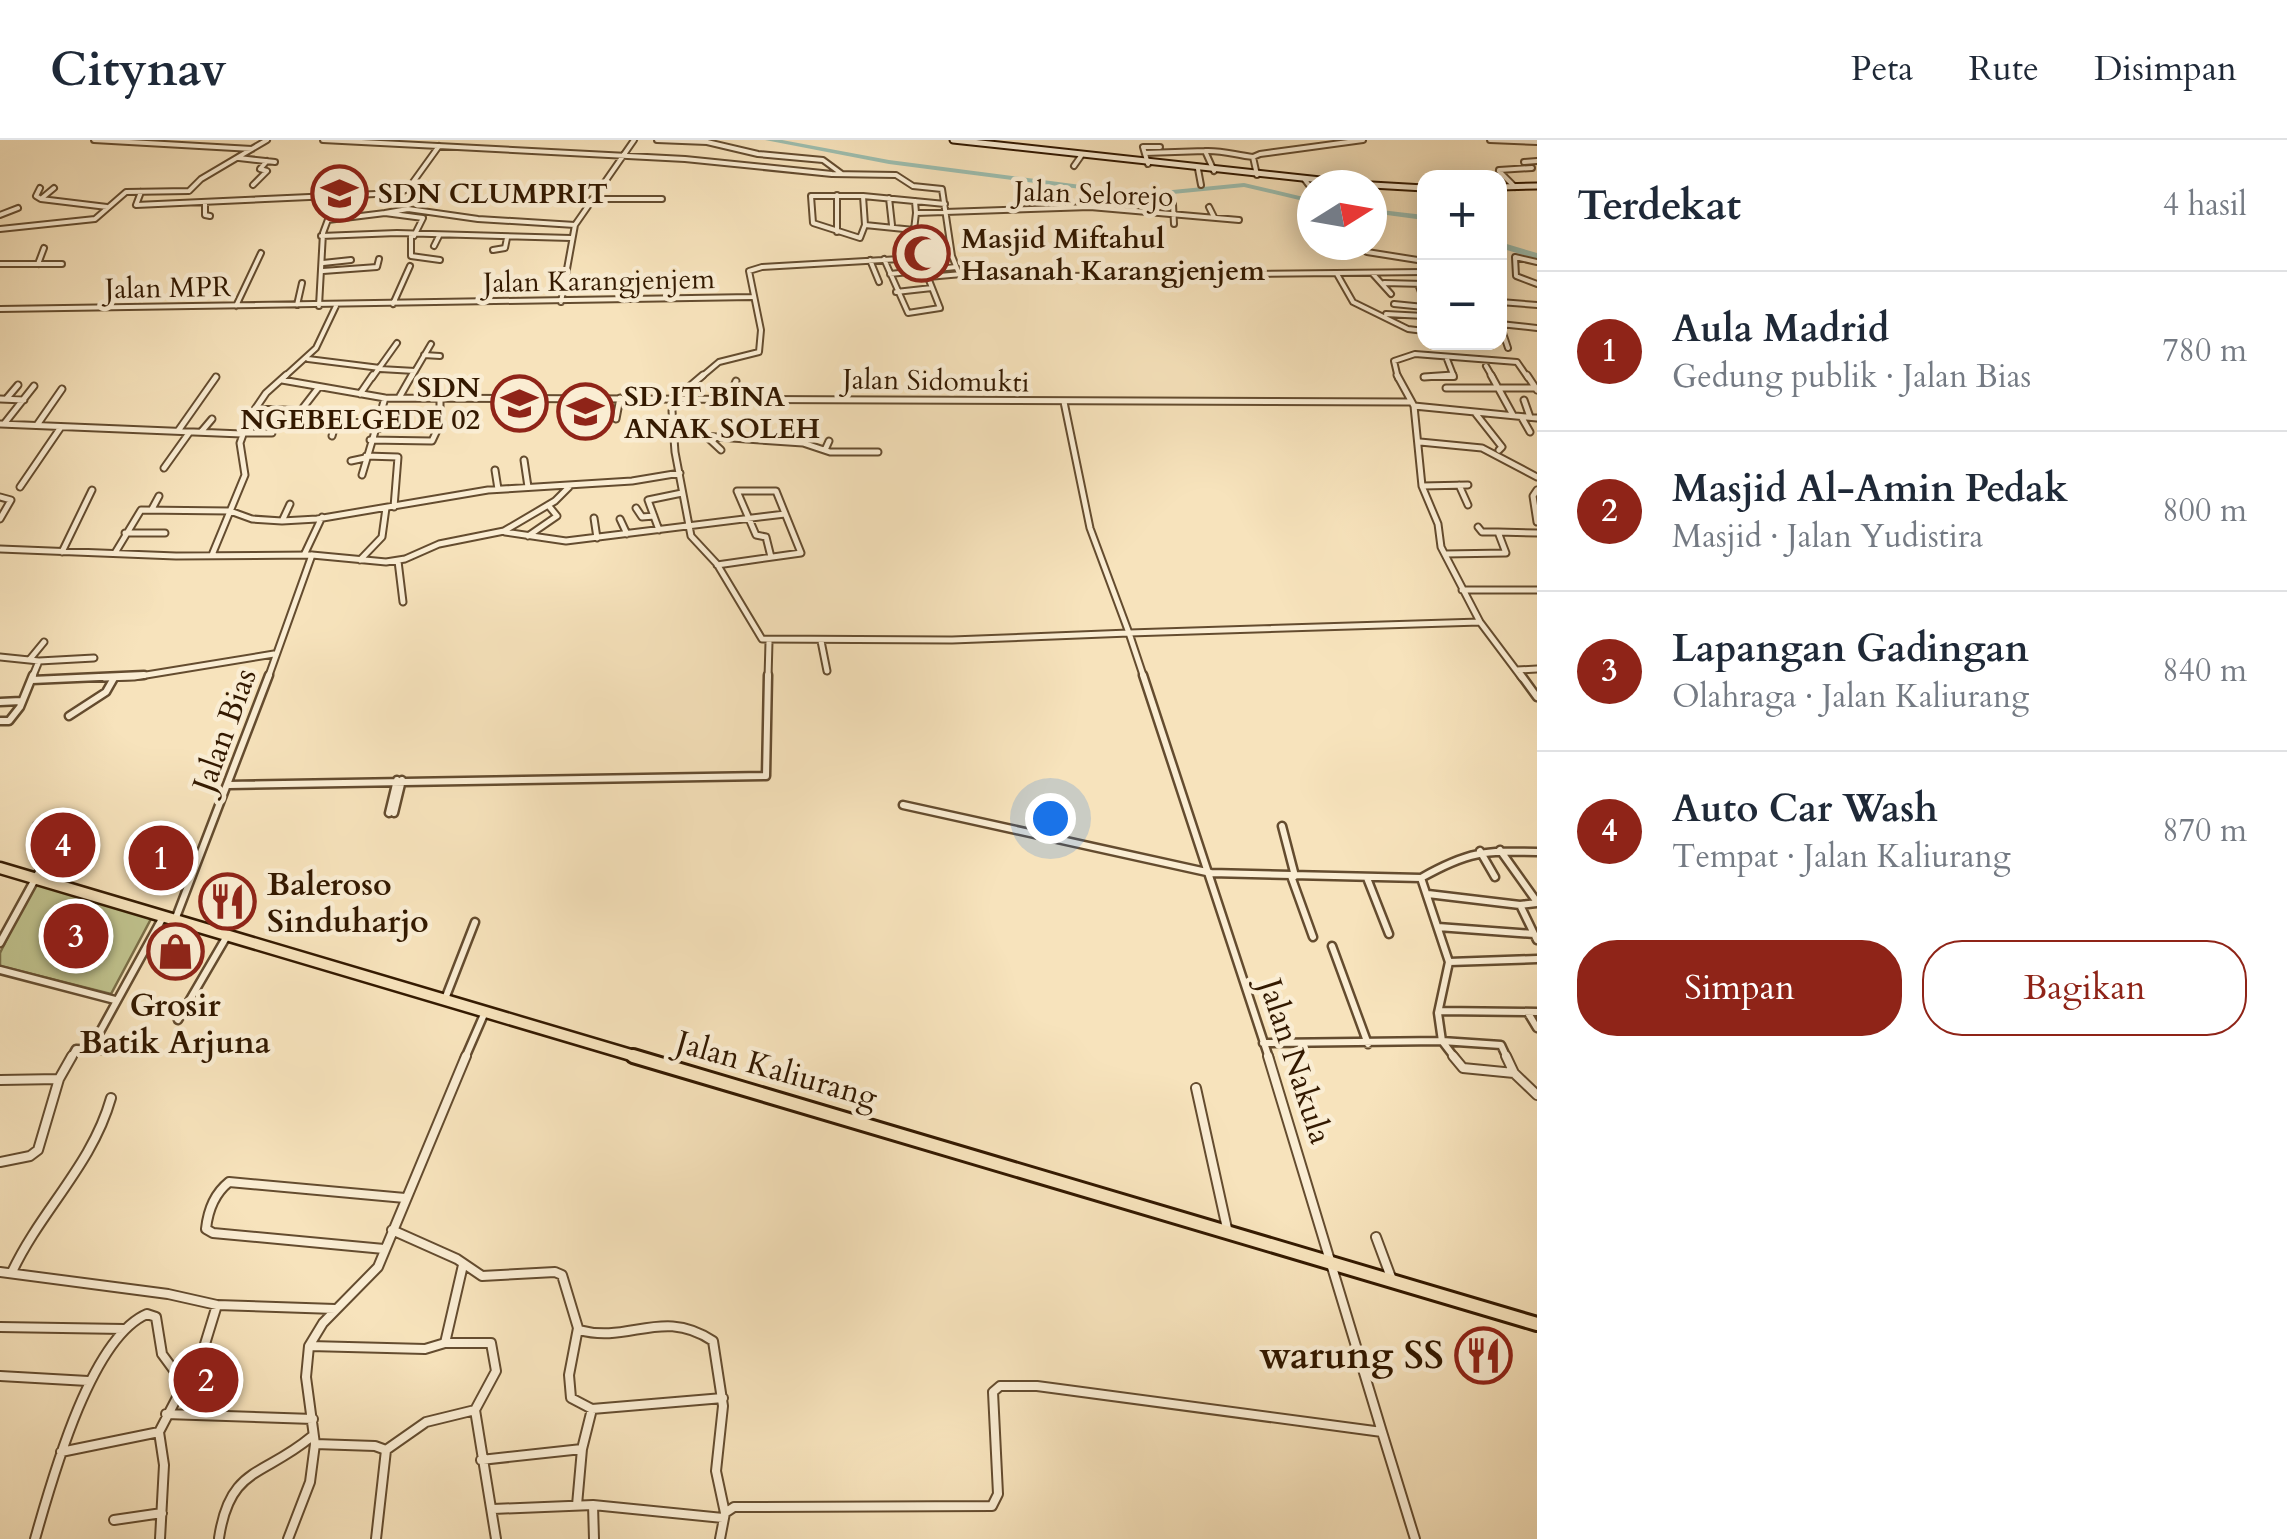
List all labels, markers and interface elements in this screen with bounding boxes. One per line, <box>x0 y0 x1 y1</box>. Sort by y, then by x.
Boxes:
text: Citynav <box>50 37 226 102</box>
text: Peta <box>1851 45 1914 93</box>
text: Rute <box>1969 45 2039 93</box>
text: Disimpan <box>2094 45 2237 93</box>
school or university icon: SDN CLUMPRIT <box>309 163 369 223</box>
north arrow <box>1297 170 1387 260</box>
map controls <box>1417 170 1507 350</box>
button: + <box>1417 170 1507 260</box>
street label: Jalan Selorejo <box>1010 172 1174 216</box>
place label: SDN CLUMPRIT <box>378 175 608 213</box>
text: Terdekat <box>1577 177 1741 234</box>
text: 4 hasil <box>2163 183 2247 227</box>
place label: Masjid Miftahul Hasanah Karangjenjem <box>961 220 1265 290</box>
mosque icon: Masjid Miftahul Hasanah Karangjenjem <box>892 224 952 284</box>
street label: Jalan Karangjenjem <box>479 260 716 302</box>
button: − <box>1417 260 1507 350</box>
street label: Jalan MPR <box>100 268 232 308</box>
text: Aula Madrid <box>1672 303 1889 355</box>
text: 1 <box>1601 329 1618 373</box>
text: 780 m <box>2162 329 2247 373</box>
text: Gedung publik · Jalan Bias <box>1672 355 2031 399</box>
street label: Jalan Sidomukti <box>838 360 1030 402</box>
place label: SDN NGEBELGEDE 02 <box>240 369 480 439</box>
school or university icon: SDN NGEBELGEDE 02 <box>489 373 549 433</box>
place label: SD IT BINA ANAK SOLEH <box>624 378 820 448</box>
school or university icon: SD IT BINA ANAK SOLEH <box>555 382 615 442</box>
text: Masjid Al-Amin Pedak <box>1672 463 2068 515</box>
text: 2 <box>1601 489 1618 533</box>
text: 800 m <box>2162 489 2247 533</box>
text: Masjid · Jalan Yudistira <box>1672 515 1983 559</box>
text: Lapangan Gadingan <box>1672 623 2029 675</box>
text: 3 <box>1601 649 1618 693</box>
text: 840 m <box>2162 649 2247 693</box>
street label: Jalan Bias <box>181 662 268 802</box>
text: Olahraga · Jalan Kaliurang <box>1672 675 2029 719</box>
text: Auto Car Wash <box>1672 783 1938 835</box>
your location <box>1025 793 1076 844</box>
pin: 4 <box>30 808 96 882</box>
text: 4 <box>1601 809 1618 853</box>
text: 870 m <box>2162 809 2247 853</box>
pin: 1 <box>128 820 194 896</box>
text: Tempat · Jalan Kaliurang <box>1672 835 2011 879</box>
place label: Baleroso Sinduharjo <box>267 863 429 944</box>
restaurant icon: Baleroso Sinduharjo <box>198 872 258 932</box>
pin: 3 <box>44 898 108 974</box>
shop icon: Grosir Batik Arjuna <box>145 921 205 981</box>
button: Simpan <box>1577 940 1902 1036</box>
button: Bagikan <box>1922 940 2247 1036</box>
street label: Jalan Nakula <box>1246 969 1342 1150</box>
place label: Grosir Batik Arjuna <box>79 984 271 1065</box>
street label: Jalan Kaliurang <box>667 1019 883 1120</box>
restaurant icon: warung SS <box>1453 1325 1513 1385</box>
place label: warung SS <box>1259 1330 1444 1382</box>
pin: 2 <box>174 1342 238 1418</box>

